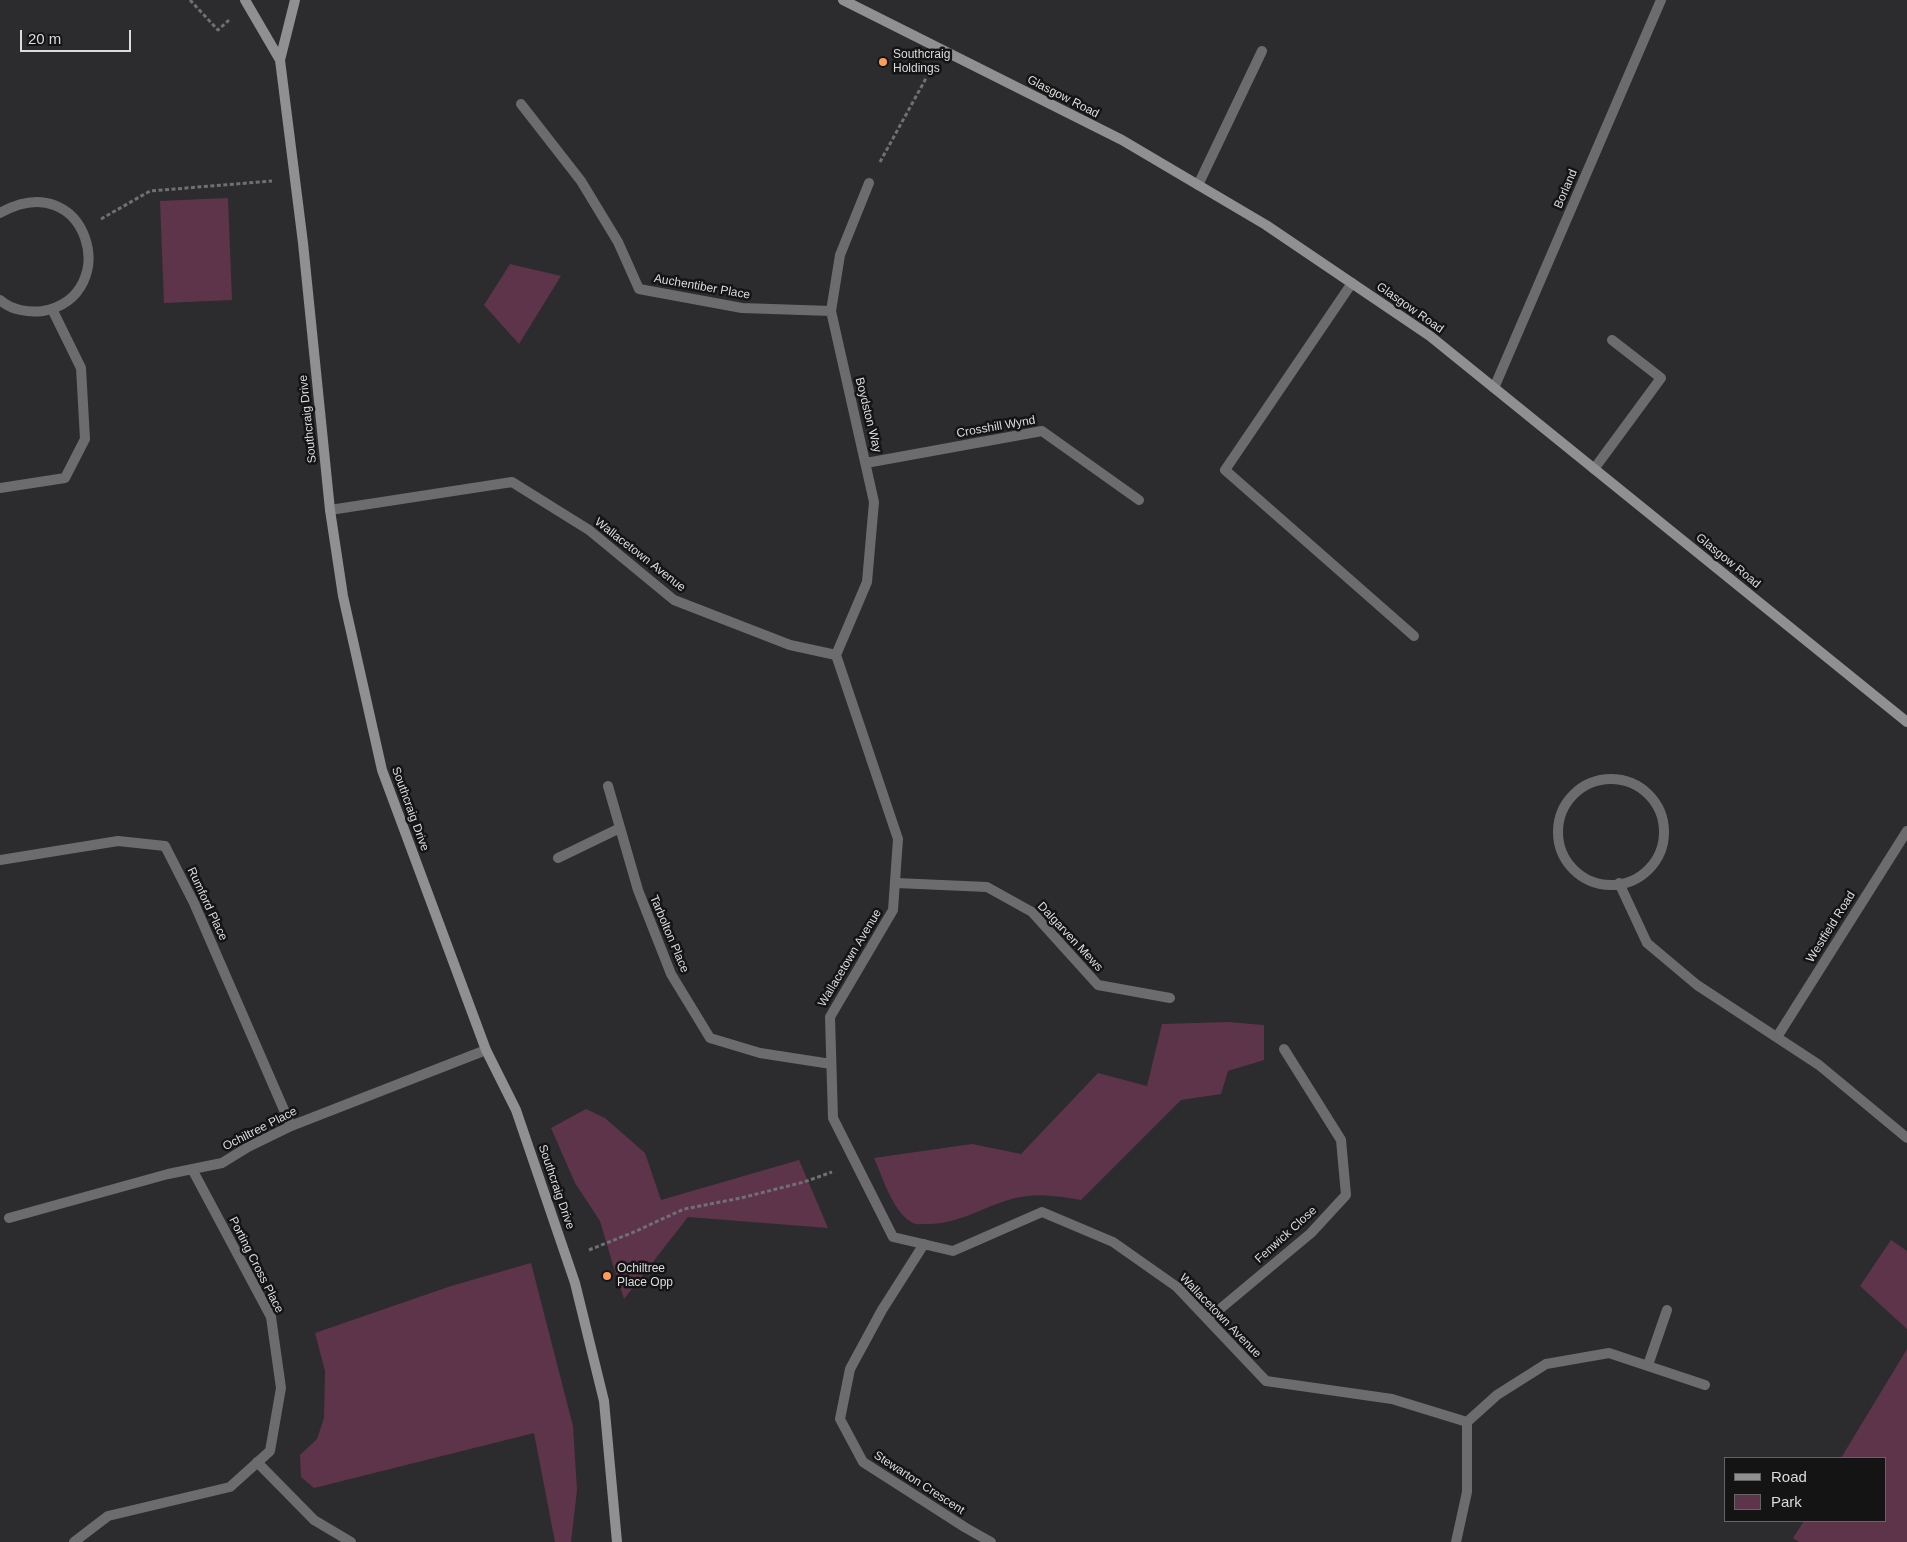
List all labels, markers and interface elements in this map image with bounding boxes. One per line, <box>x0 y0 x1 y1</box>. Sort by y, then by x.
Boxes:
scale bar <box>22 20 134 52</box>
text: 20 m <box>28 30 61 47</box>
place label: Southcraig Holdings <box>893 48 950 76</box>
marker: Southcraig Holdings <box>877 56 889 68</box>
street label: Glasgow Road <box>1025 73 1101 121</box>
street label: Borland <box>1551 167 1581 211</box>
street label: Auchentiber Place <box>653 271 751 303</box>
street label: Glasgow Road <box>1374 280 1446 336</box>
street label: Southcraig Drive <box>296 374 320 464</box>
street label: Boydston Way <box>852 376 884 454</box>
street label: Crosshill Wynd <box>955 413 1037 441</box>
street label: Wallacetown Avenue <box>592 515 688 595</box>
street label: Glasgow Road <box>1693 531 1763 591</box>
street label: Southcraig Drive <box>388 765 432 853</box>
street label: Rumford Place <box>184 865 230 943</box>
street label: Westfield Road <box>1803 889 1859 965</box>
street label: Tarbolton Place <box>646 893 692 975</box>
street label: Dalgarven Mews <box>1034 899 1106 975</box>
street label: Wallacetown Avenue <box>815 907 885 1009</box>
street label: Ochiltree Place <box>220 1104 300 1154</box>
street label: Southcraig Drive <box>535 1143 577 1231</box>
street label: Fenwick Close <box>1252 1204 1320 1266</box>
street label: Porting Cross Place <box>226 1214 286 1316</box>
place label: Ochiltree Place Opp <box>617 1262 673 1290</box>
marker: Ochiltree Place Opp <box>601 1270 613 1282</box>
street label: Wallacetown Avenue <box>1176 1271 1264 1361</box>
street label: Stewarton Crescent <box>871 1448 967 1518</box>
legend <box>1724 1457 1887 1522</box>
text: Road <box>1771 1468 1807 1485</box>
text: Park <box>1771 1493 1802 1510</box>

